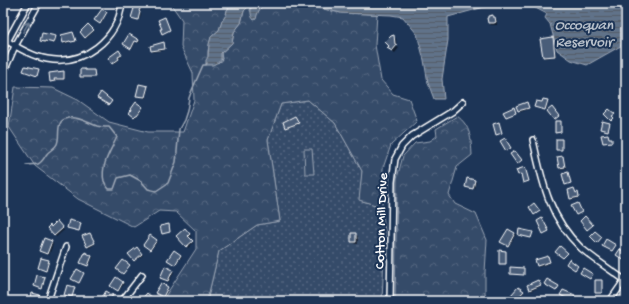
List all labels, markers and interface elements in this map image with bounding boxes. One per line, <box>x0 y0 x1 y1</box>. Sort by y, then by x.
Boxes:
water label: Occoquan Reservoir <box>555 17 615 52</box>
one-way arrow <box>23 21 31 33</box>
street label: Cotton Mill Drive <box>372 172 393 269</box>

